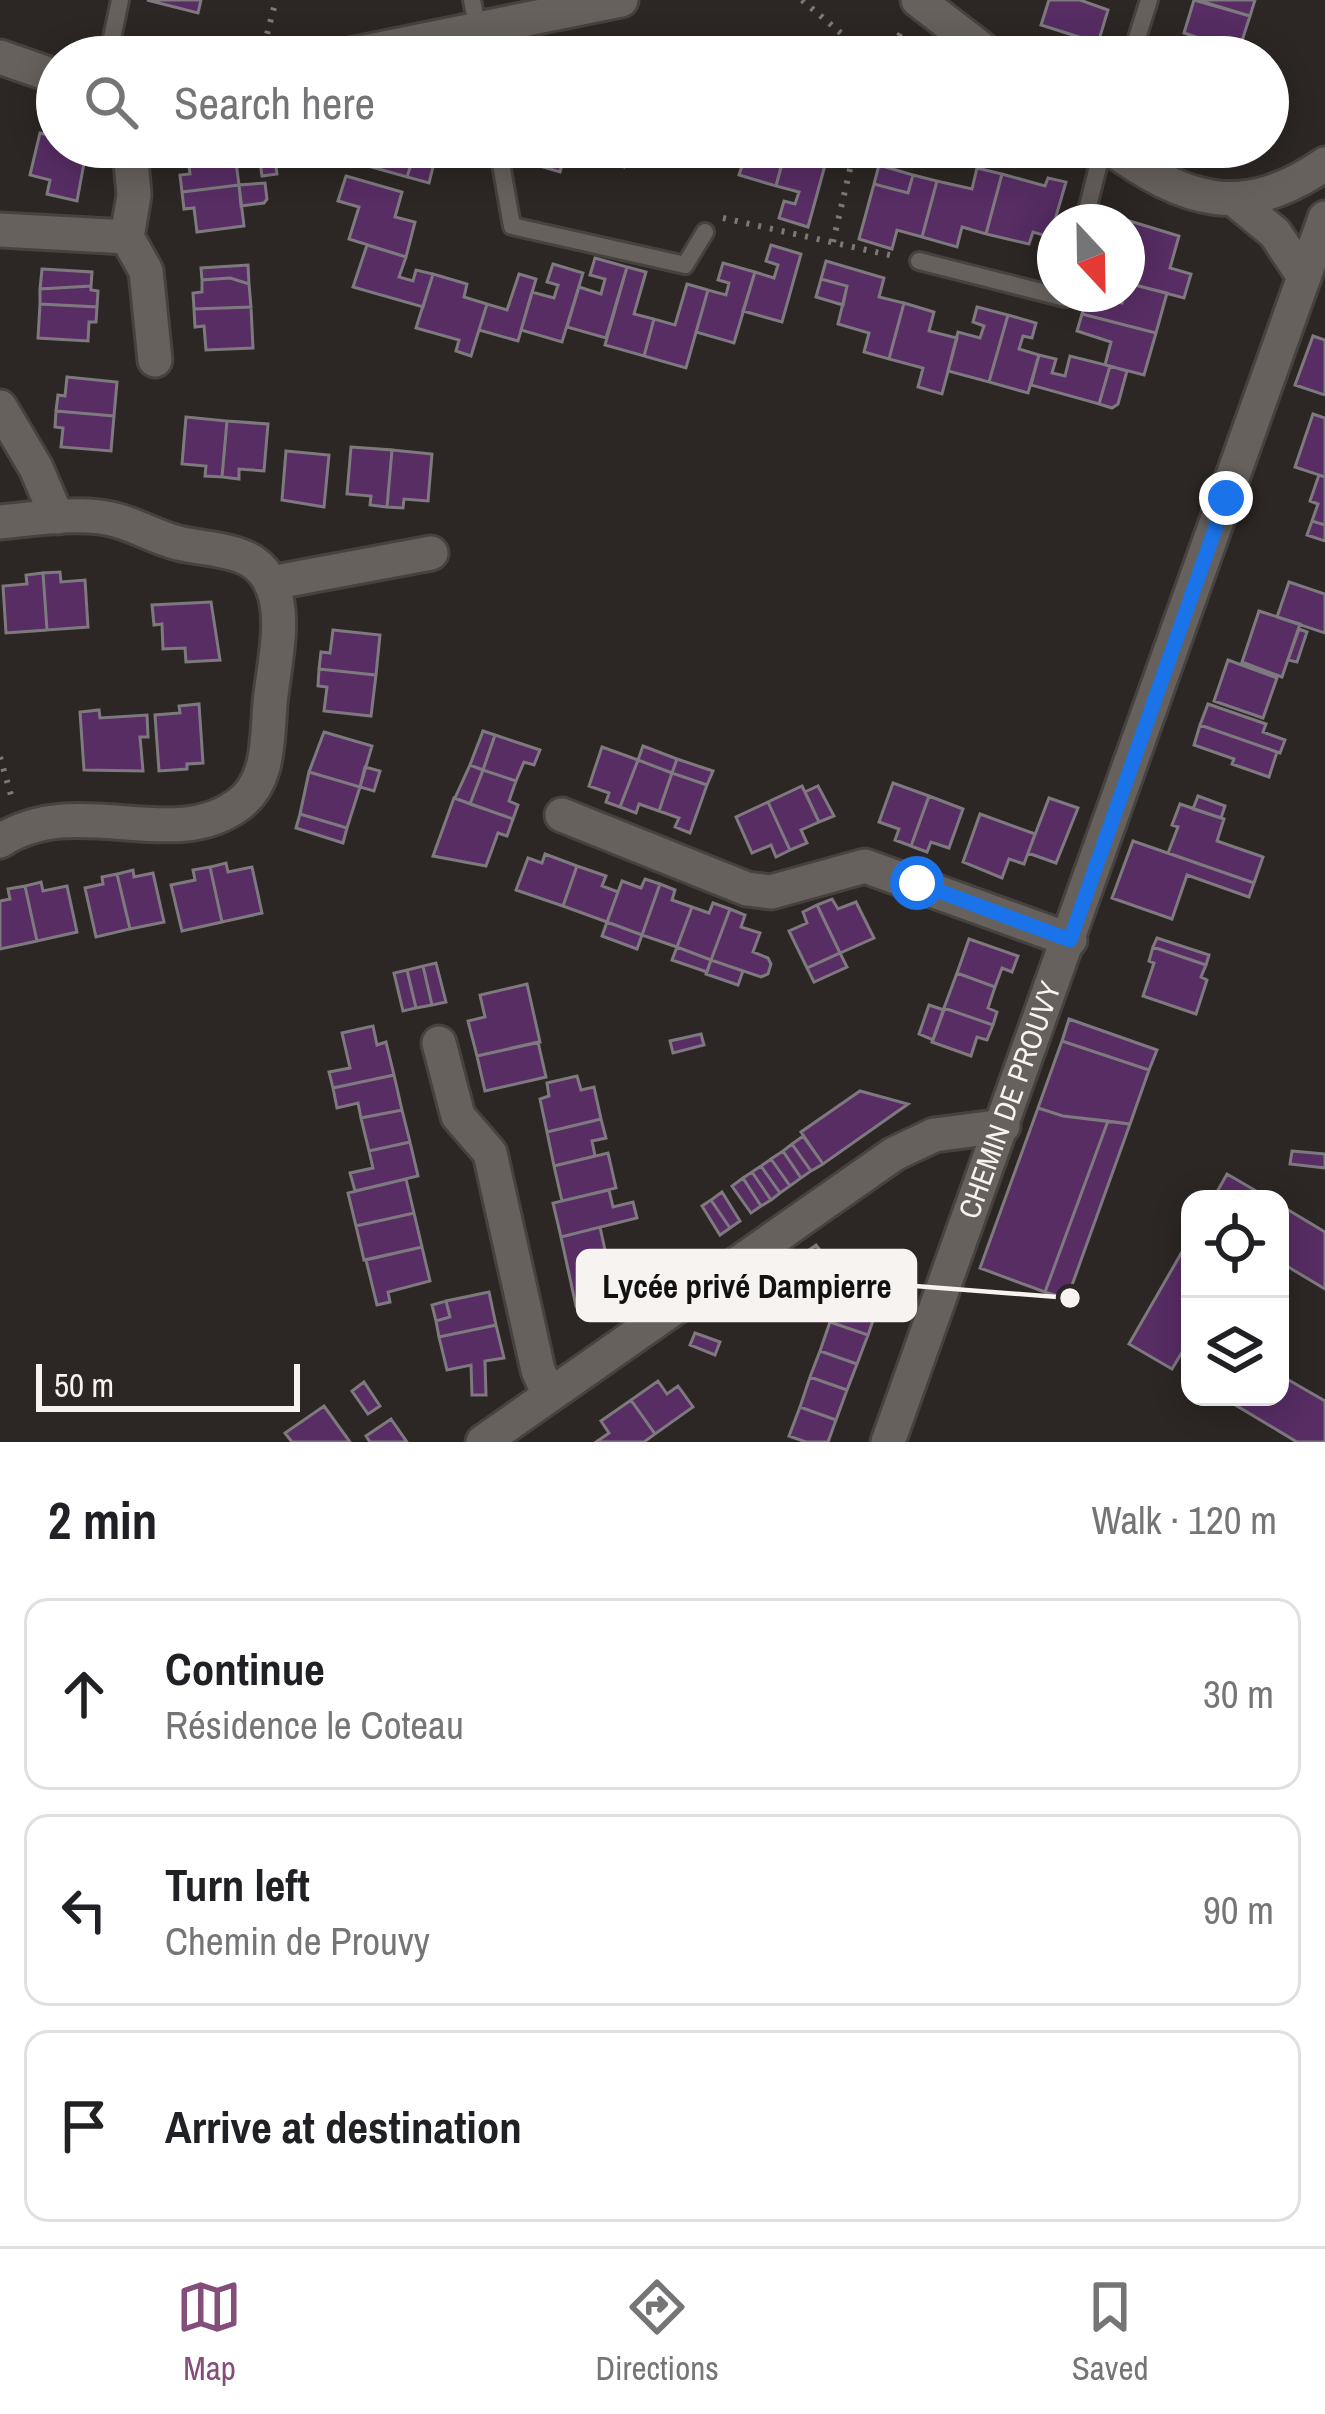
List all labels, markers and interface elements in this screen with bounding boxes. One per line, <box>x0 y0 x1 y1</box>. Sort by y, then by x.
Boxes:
search box <box>36 36 1289 168</box>
icon: search <box>78 69 144 135</box>
text: Search here <box>174 72 375 133</box>
north arrow <box>1037 204 1145 312</box>
route end <box>1199 471 1253 525</box>
route start <box>890 856 944 910</box>
street label: CHEMIN DE PROUVY <box>948 975 1070 1224</box>
map controls <box>1181 1190 1289 1406</box>
button: locate <box>1181 1190 1289 1298</box>
callout: Lycée privé Dampierre <box>578 1251 915 1320</box>
text: Lycée privé Dampierre <box>602 1264 892 1308</box>
button: layers <box>1181 1298 1289 1406</box>
scale bar <box>36 1358 300 1411</box>
text: 50 m <box>54 1363 114 1407</box>
text: 2 min <box>48 1486 157 1555</box>
text: Walk · 120 m <box>1092 1494 1277 1546</box>
text: Continue <box>165 1638 325 1699</box>
icon: ahead <box>51 1661 117 1727</box>
text: 30 m <box>1203 1668 1274 1720</box>
text: Résidence le Coteau <box>165 1699 464 1751</box>
text: Turn left <box>165 1854 310 1915</box>
icon: left <box>51 1877 117 1943</box>
text: 90 m <box>1203 1884 1274 1936</box>
text: Chemin de Prouvy <box>165 1915 430 1967</box>
icon: arrive <box>51 2093 117 2159</box>
text: Arrive at destination <box>165 2096 522 2157</box>
tab: Map <box>176 2274 242 2390</box>
tab: Directions <box>595 2274 719 2390</box>
tab: Saved <box>1072 2274 1148 2390</box>

